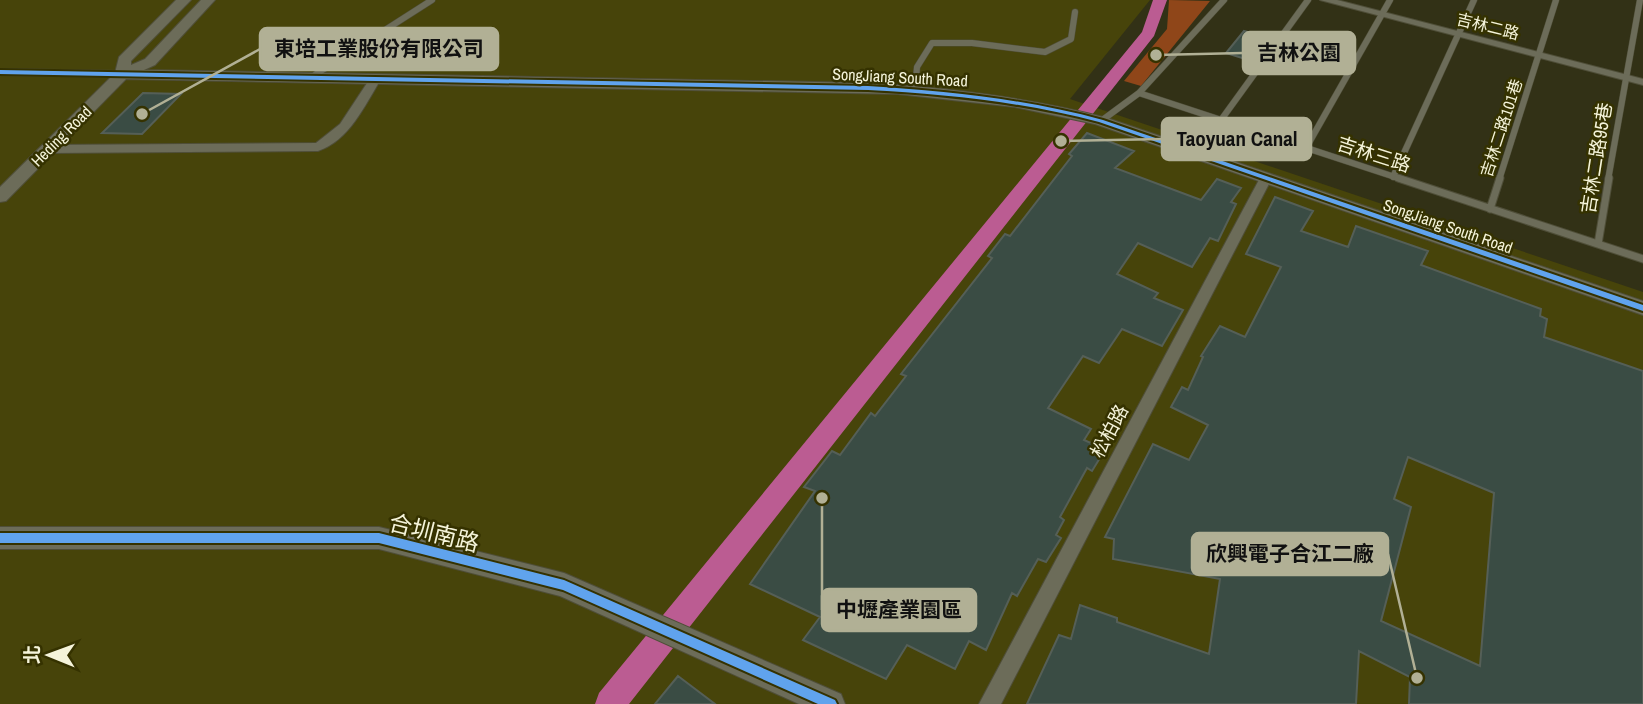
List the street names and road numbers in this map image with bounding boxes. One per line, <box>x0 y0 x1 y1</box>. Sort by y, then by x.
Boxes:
street label: 吉林二路 <box>1454 8 1522 44</box>
street label: SongJiang South Road <box>832 62 968 92</box>
street label: 吉林二路101巷 <box>1475 76 1527 180</box>
street label: 吉林二路95巷 <box>1574 100 1618 216</box>
street label: Heding Road <box>26 101 96 171</box>
street label: 吉林三路 <box>1334 130 1414 178</box>
street label: SongJiang South Road <box>1380 194 1516 258</box>
street label: 松柏路 <box>1084 400 1134 462</box>
street label: 合圳南路 <box>386 506 483 559</box>

